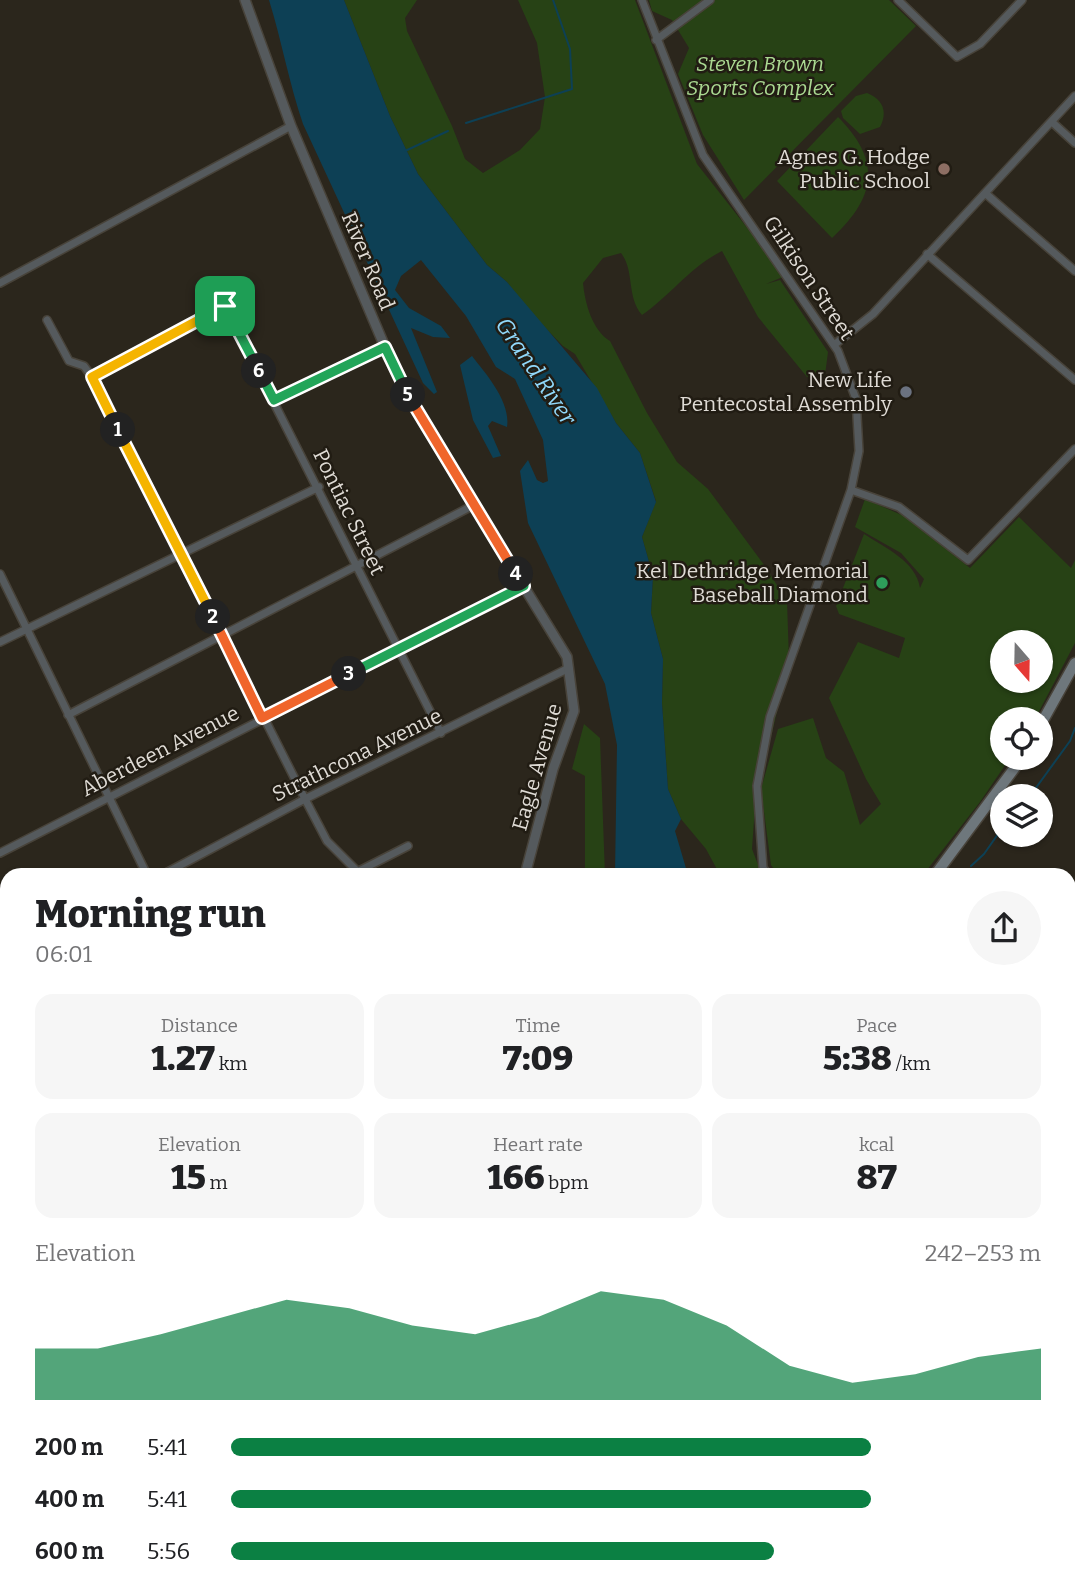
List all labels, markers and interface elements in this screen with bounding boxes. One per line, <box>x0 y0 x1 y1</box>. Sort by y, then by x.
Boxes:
park label: Steven Brown Sports Complex <box>686 51 835 101</box>
place label: Agnes G. Hodge Public School <box>777 144 930 194</box>
marker: Agnes G. Hodge Public School <box>936 161 952 177</box>
street label: River Road <box>336 208 400 314</box>
street label: Gilkison Street <box>758 211 860 346</box>
pin <box>195 276 255 336</box>
icon: arrive <box>206 287 244 325</box>
water label: Grand River <box>490 312 583 431</box>
pin: 6 <box>242 354 276 388</box>
text: 6 <box>253 359 264 382</box>
place label: New Life Pentecostal Assembly <box>679 367 893 417</box>
pin: 5 <box>390 378 426 412</box>
text: 5 <box>402 383 413 406</box>
marker: New Life Pentecostal Assembly <box>898 384 914 400</box>
pin: 1 <box>100 412 136 448</box>
text: 1 <box>113 418 122 441</box>
street label: Pontiac Street <box>307 445 391 580</box>
pin: 4 <box>498 556 534 592</box>
place label: Kel Dethridge Memorial Baseball Diamond <box>636 558 868 608</box>
text: 4 <box>510 562 521 585</box>
marker: Kel Dethridge Memorial Baseball Diamond <box>874 575 890 591</box>
pin: 2 <box>196 600 230 634</box>
text: 2 <box>207 605 218 628</box>
north arrow <box>990 630 1054 693</box>
map controls <box>990 630 1053 847</box>
pin: 3 <box>332 656 366 692</box>
text: 3 <box>343 662 354 685</box>
street label: Aberdeen Avenue <box>77 700 243 802</box>
street label: Eagle Avenue <box>506 700 568 834</box>
street label: Strathcona Avenue <box>268 703 446 807</box>
button: locate <box>990 707 1053 770</box>
button: layers <box>990 784 1053 847</box>
text: Morning run <box>35 891 266 937</box>
button: share <box>967 891 1041 965</box>
text: 06:01 <box>35 940 92 968</box>
text: Distance <box>161 1014 238 1037</box>
text: Time <box>516 1014 560 1037</box>
text: Pace <box>856 1014 897 1037</box>
text: 1.27 <box>151 1037 215 1079</box>
text: 7:09 <box>503 1037 573 1079</box>
text: 5:38 <box>823 1037 892 1079</box>
text: km <box>215 1052 247 1075</box>
text: /km <box>892 1052 931 1075</box>
text: Elevation <box>158 1133 241 1156</box>
text: Heart rate <box>493 1133 583 1156</box>
text: kcal <box>859 1133 894 1156</box>
text: 15 <box>171 1156 206 1198</box>
text: 166 <box>487 1156 544 1198</box>
text: 87 <box>856 1156 897 1198</box>
text: m <box>206 1171 228 1194</box>
text: bpm <box>544 1171 589 1194</box>
text: Elevation <box>35 1239 135 1267</box>
text: 242–253 m <box>925 1239 1041 1267</box>
text: 200 m <box>35 1433 103 1461</box>
text: 5:41 <box>147 1433 187 1461</box>
text: 400 m <box>35 1485 104 1513</box>
text: 5:41 <box>147 1485 187 1513</box>
text: 600 m <box>35 1537 104 1565</box>
text: 5:56 <box>147 1537 190 1565</box>

